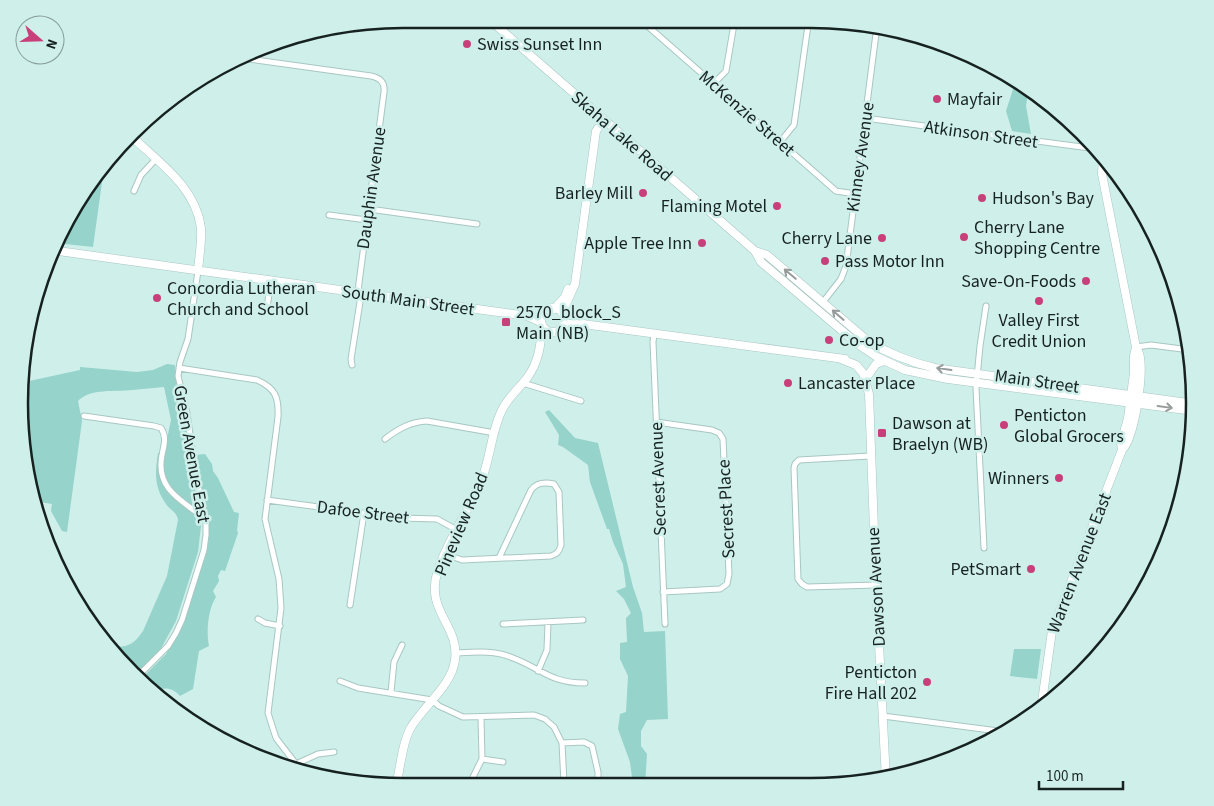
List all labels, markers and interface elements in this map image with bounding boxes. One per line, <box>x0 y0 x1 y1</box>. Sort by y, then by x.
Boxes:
north arrow <box>15 15 65 65</box>
place label: Swiss Sunset Inn <box>477 32 602 57</box>
text: N <box>40 36 62 52</box>
marker: Swiss Sunset Inn <box>461 38 473 50</box>
street label: McKenzie Street <box>693 65 800 162</box>
street label: Skaha Lake Road <box>565 85 678 188</box>
place label: Mayfair <box>947 87 1003 112</box>
marker: Mayfair <box>931 93 943 105</box>
street label: Kinney Avenue <box>840 100 881 214</box>
street label: Atkinson Street <box>922 114 1039 155</box>
street label: Dauphin Avenue <box>351 125 392 251</box>
place label: Barley Mill <box>555 181 633 206</box>
place label: Hudson's Bay <box>992 186 1095 211</box>
marker: Barley Mill <box>637 187 649 199</box>
marker: Hudson's Bay <box>976 192 988 204</box>
place label: Flaming Motel <box>661 194 767 219</box>
marker: Flaming Motel <box>771 200 783 212</box>
place label: Cherry Lane Shopping Centre <box>974 215 1100 261</box>
place label: Cherry Lane <box>781 226 872 251</box>
place label: Apple Tree Inn <box>584 231 692 256</box>
marker: Cherry Lane Shopping Centre <box>958 231 970 243</box>
marker: Cherry Lane <box>876 232 888 244</box>
marker: Apple Tree Inn <box>696 237 708 249</box>
place label: Pass Motor Inn <box>835 249 945 274</box>
marker: Pass Motor Inn <box>819 255 831 267</box>
one-way arrow <box>784 269 797 280</box>
place label: Save-On-Foods <box>961 269 1076 294</box>
marker: Save-On-Foods <box>1080 275 1092 287</box>
place label: Concordia Lutheran Church and School <box>167 276 316 322</box>
street label: South Main Street <box>340 279 476 322</box>
marker: Concordia Lutheran Church and School <box>151 292 163 304</box>
marker: Valley First Credit Union <box>1033 295 1045 307</box>
place label: 2570_block_S Main (NB) <box>516 300 621 346</box>
place label: Valley First Credit Union <box>992 308 1086 354</box>
one-way arrow <box>832 309 845 320</box>
marker: 2570_block_S Main (NB) <box>500 316 512 328</box>
place label: Co-op <box>839 328 885 353</box>
marker: Co-op <box>823 334 835 346</box>
street label: Main Street <box>993 363 1081 400</box>
one-way arrow <box>937 364 953 374</box>
place label: Lancaster Place <box>798 371 915 396</box>
marker: Lancaster Place <box>782 377 794 389</box>
street label: Green Avenue East <box>167 383 216 525</box>
place label: Penticton Global Grocers <box>1014 403 1124 449</box>
one-way arrow <box>1157 403 1173 413</box>
place label: Dawson at Braelyn (WB) <box>892 411 989 457</box>
marker: Penticton Global Grocers <box>998 419 1010 431</box>
street label: Secrest Avenue <box>644 421 673 536</box>
marker: Dawson at Braelyn (WB) <box>876 427 888 439</box>
street label: Secrest Place <box>711 459 742 559</box>
place label: Winners <box>988 466 1049 491</box>
street label: Pineview Road <box>428 468 495 580</box>
marker: Winners <box>1053 472 1065 484</box>
street label: Warren Avenue East <box>1041 489 1118 637</box>
street label: Dafoe Street <box>315 494 410 531</box>
street label: Dawson Avenue <box>861 527 892 647</box>
place label: PetSmart <box>950 557 1021 582</box>
marker: PetSmart <box>1025 563 1037 575</box>
place label: Penticton Fire Hall 202 <box>825 660 917 706</box>
marker: Penticton Fire Hall 202 <box>921 676 933 688</box>
scale bar <box>1039 758 1123 790</box>
text: 100 m <box>1046 766 1084 787</box>

